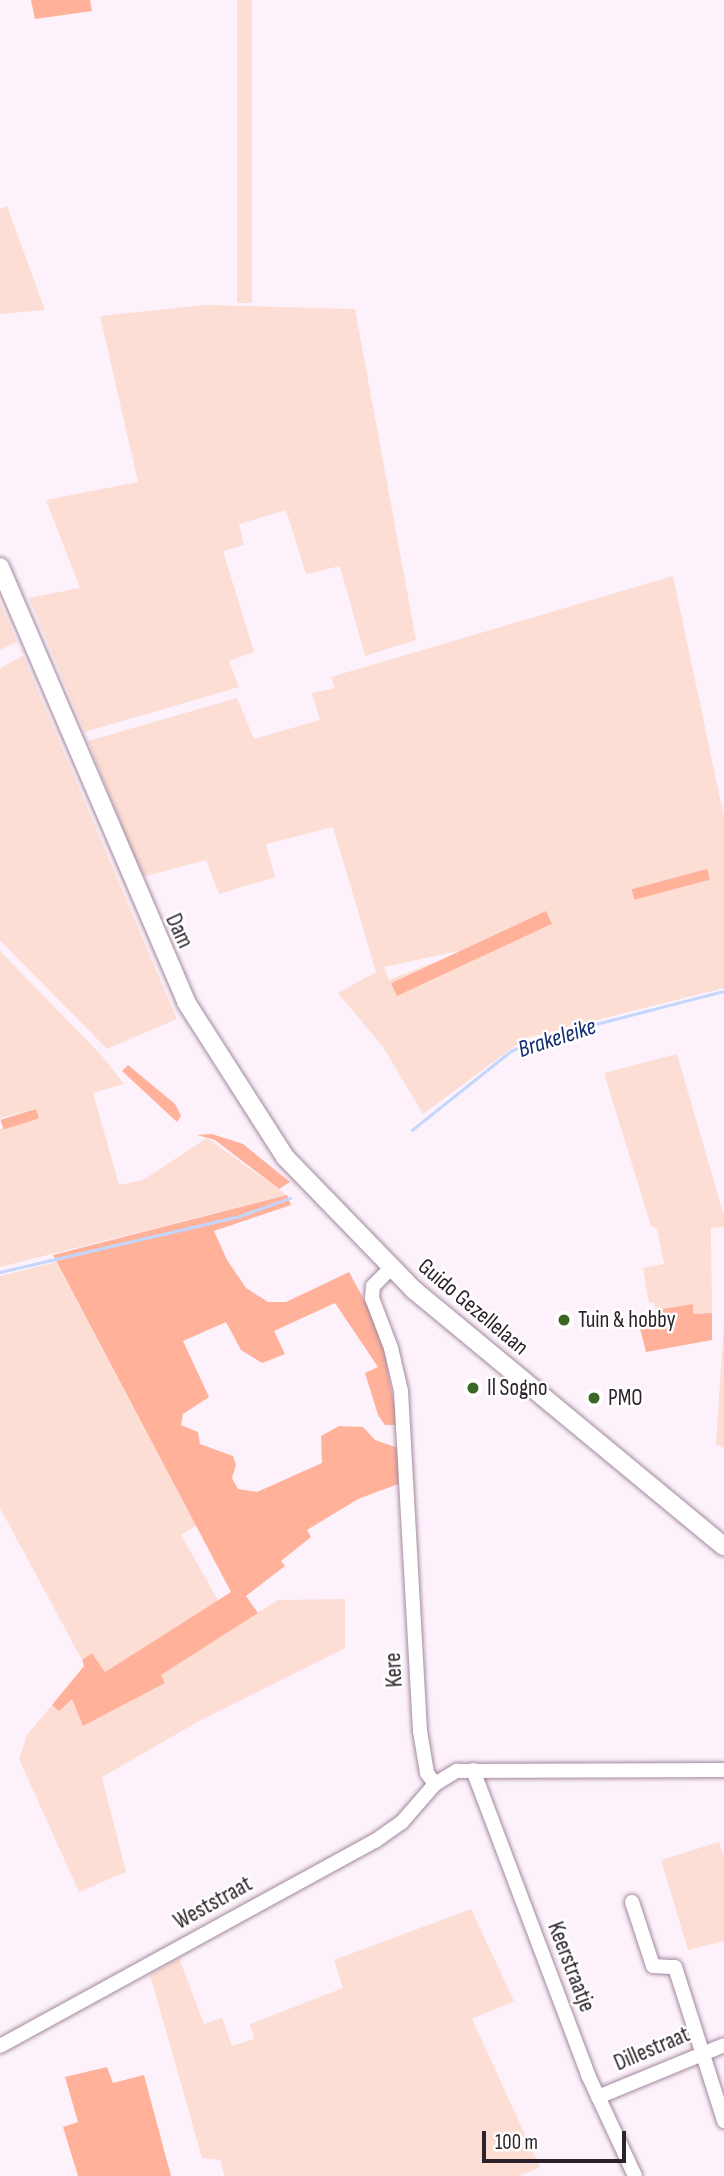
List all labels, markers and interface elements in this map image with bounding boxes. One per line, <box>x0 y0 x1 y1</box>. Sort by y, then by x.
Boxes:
street label: Dam <box>159 909 199 953</box>
water label: Brakeleike <box>514 1012 600 1064</box>
street label: Guido Gezellelaan <box>412 1253 534 1361</box>
place label: Tuin & hobby <box>578 1306 676 1334</box>
marker: Tuin & hobby <box>556 1312 572 1328</box>
place label: Il Sogno <box>487 1374 547 1402</box>
marker: Il Sogno <box>465 1380 481 1396</box>
place label: PMO <box>608 1384 643 1412</box>
marker: PMO <box>586 1390 602 1406</box>
street label: Kere <box>379 1652 409 1688</box>
street label: Weststraat <box>169 1870 257 1936</box>
street label: Keerstraatje <box>541 1918 601 2016</box>
street label: Dillestraat <box>610 2021 694 2077</box>
scale bar <box>486 2116 630 2160</box>
text: 100 m <box>495 2130 538 2155</box>

